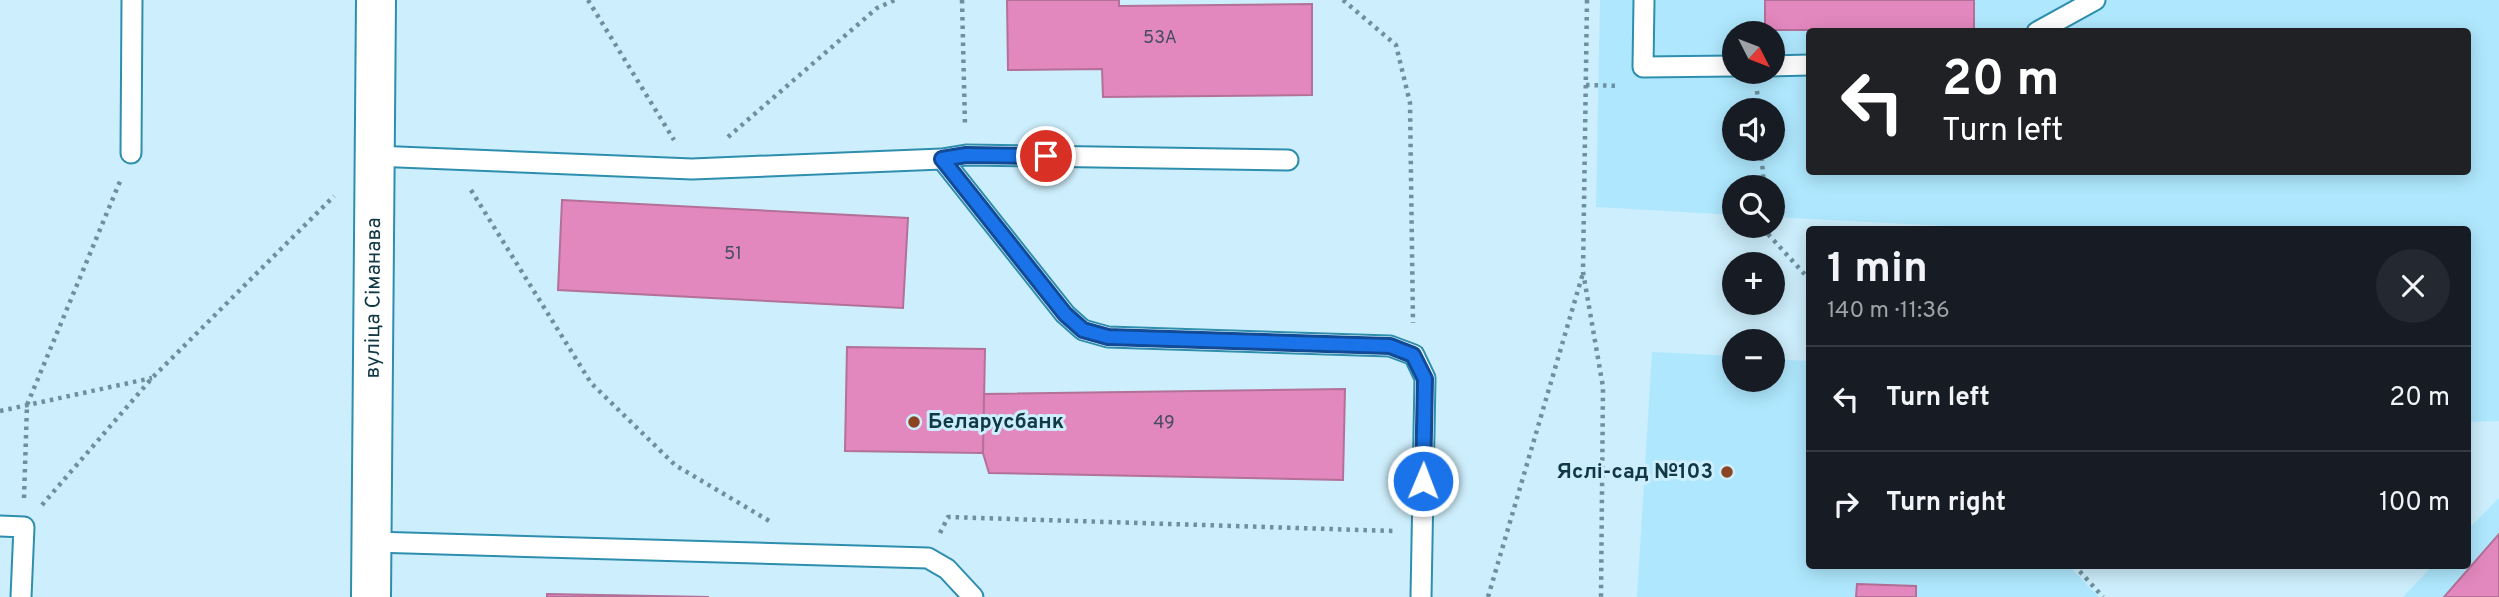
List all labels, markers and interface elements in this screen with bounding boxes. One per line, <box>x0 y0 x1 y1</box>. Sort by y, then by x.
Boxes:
north arrow <box>1722 21 1785 84</box>
map controls <box>1722 21 1785 392</box>
house number: 53А <box>1143 27 1177 50</box>
text: 20 m <box>1942 51 2059 113</box>
icon: left <box>1827 56 1918 147</box>
button: sound <box>1722 98 1785 161</box>
text: Turn left <box>1942 112 2063 152</box>
pin <box>1016 126 1076 186</box>
icon: arrive <box>1027 137 1065 175</box>
button: search <box>1722 175 1785 238</box>
street label: вуліца Сіманава <box>359 217 388 379</box>
house number: 51 <box>724 243 742 266</box>
text: 1 min <box>1827 244 1928 297</box>
button: close <box>2376 249 2450 323</box>
button: + <box>1722 252 1785 315</box>
text: 140 m · 11:36 <box>1827 297 1950 326</box>
button: − <box>1722 329 1785 392</box>
icon: left <box>1827 380 1865 418</box>
text: Turn left <box>1886 382 1990 415</box>
text: 20 m <box>2389 382 2450 415</box>
place label: Беларусбанк <box>928 409 1064 436</box>
house number: 49 <box>1153 412 1175 435</box>
marker: Беларусбанк <box>906 414 922 430</box>
position arrow <box>1386 444 1460 518</box>
place label: Яслі-сад №103 <box>1556 459 1713 486</box>
marker: Яслі-сад №103 <box>1719 464 1735 480</box>
icon: right <box>1827 485 1865 523</box>
text: Turn right <box>1886 487 2006 520</box>
text: 100 m <box>2379 487 2450 520</box>

